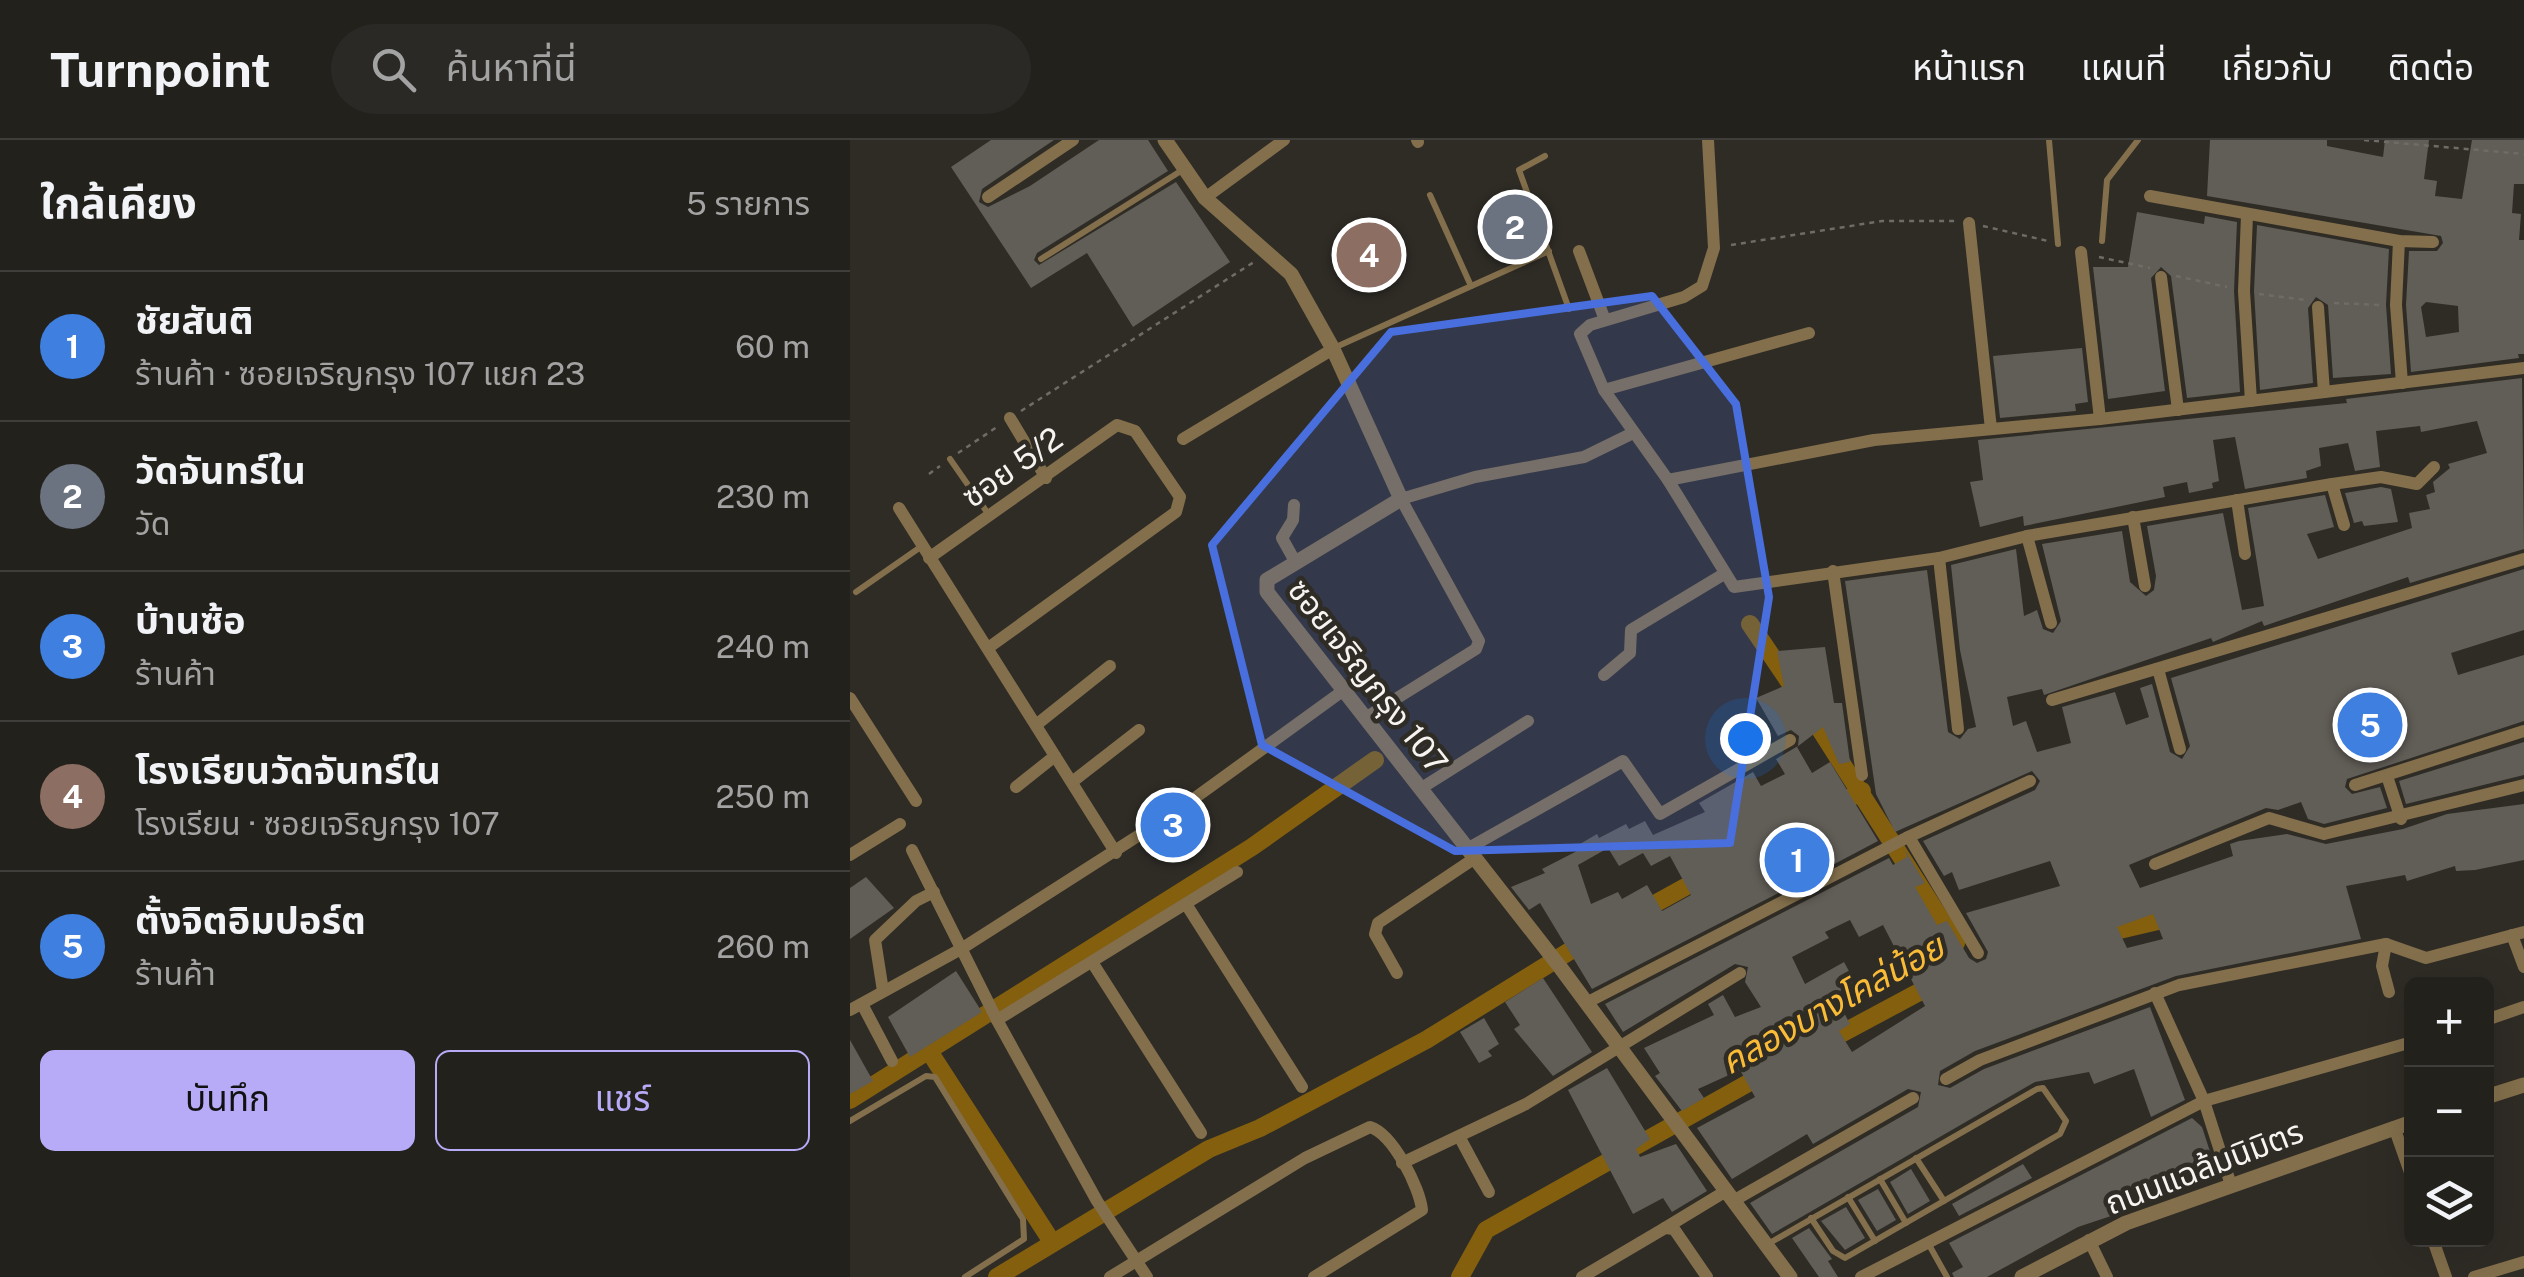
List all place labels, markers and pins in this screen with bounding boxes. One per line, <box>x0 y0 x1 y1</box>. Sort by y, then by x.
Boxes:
pin: 2 <box>1482 189 1548 264</box>
pin: 4 <box>1336 218 1402 292</box>
pin: 5 <box>2338 688 2402 762</box>
pin: 3 <box>1140 788 1206 862</box>
pin: 1 <box>1764 822 1830 898</box>

